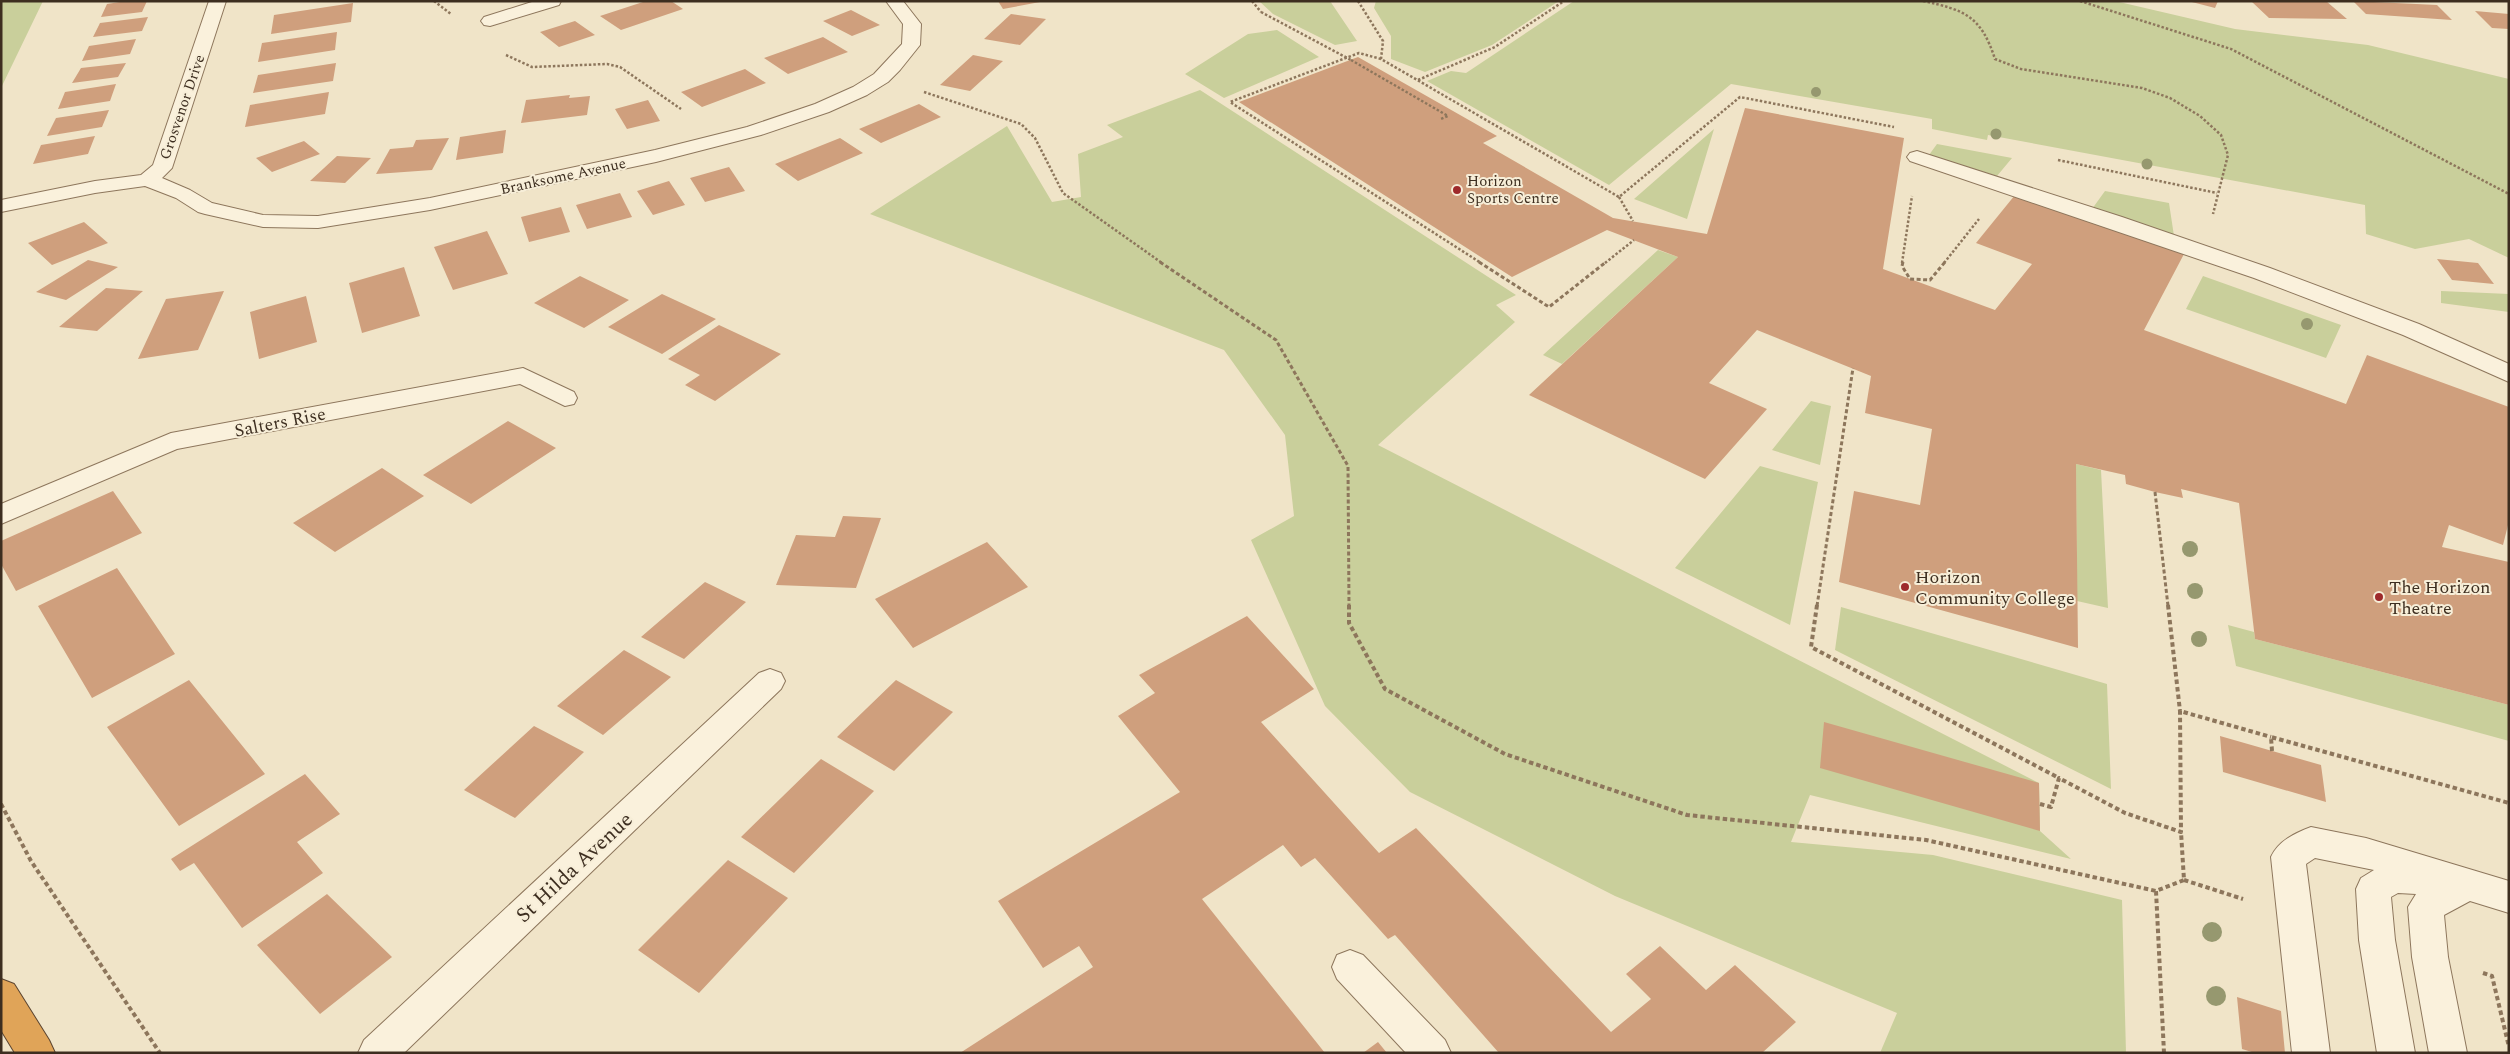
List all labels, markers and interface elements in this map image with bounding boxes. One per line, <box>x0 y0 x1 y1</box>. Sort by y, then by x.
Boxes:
street label: Grosvenor Drive <box>154 52 211 163</box>
street label: Branksome Avenue <box>498 152 628 201</box>
place label: Horizon Sports Centre <box>1467 170 1559 210</box>
marker: Horizon Sports Centre <box>1451 184 1463 196</box>
street label: Salters Rise <box>232 400 328 445</box>
place label: Horizon Community College <box>1915 564 2075 612</box>
place label: The Horizon Theatre <box>2389 574 2491 622</box>
marker: Horizon Community College <box>1899 581 1911 593</box>
marker: The Horizon Theatre <box>2373 591 2385 603</box>
street label: St Hilda Avenue <box>509 805 641 931</box>

